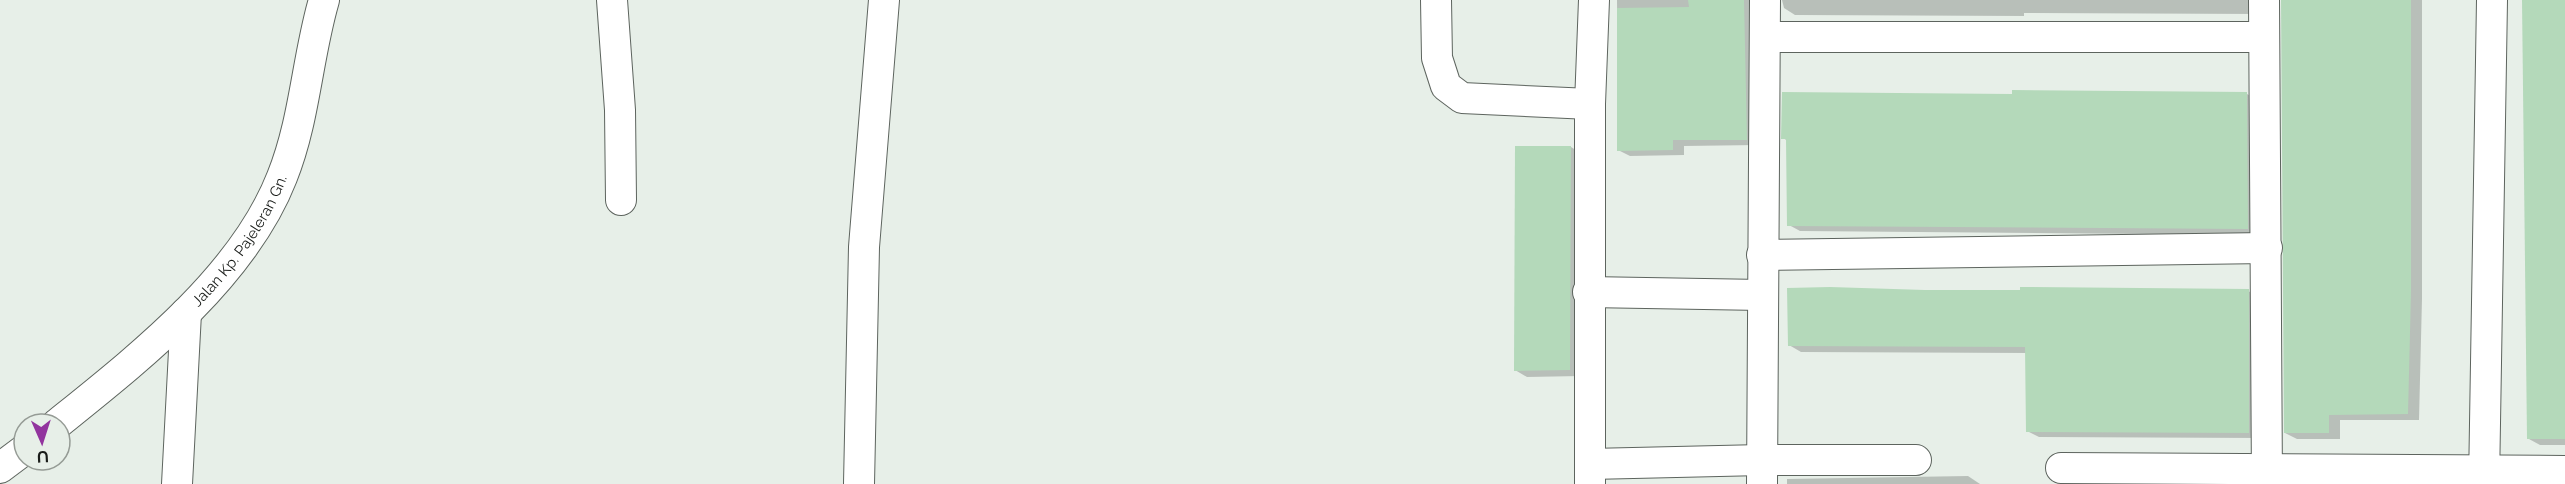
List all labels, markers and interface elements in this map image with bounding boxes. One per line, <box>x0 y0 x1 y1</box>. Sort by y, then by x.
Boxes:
street label: Jalan Kp. Pajeleran Gn. <box>188 172 291 310</box>
north arrow <box>12 412 72 472</box>
text: U <box>36 447 49 466</box>

